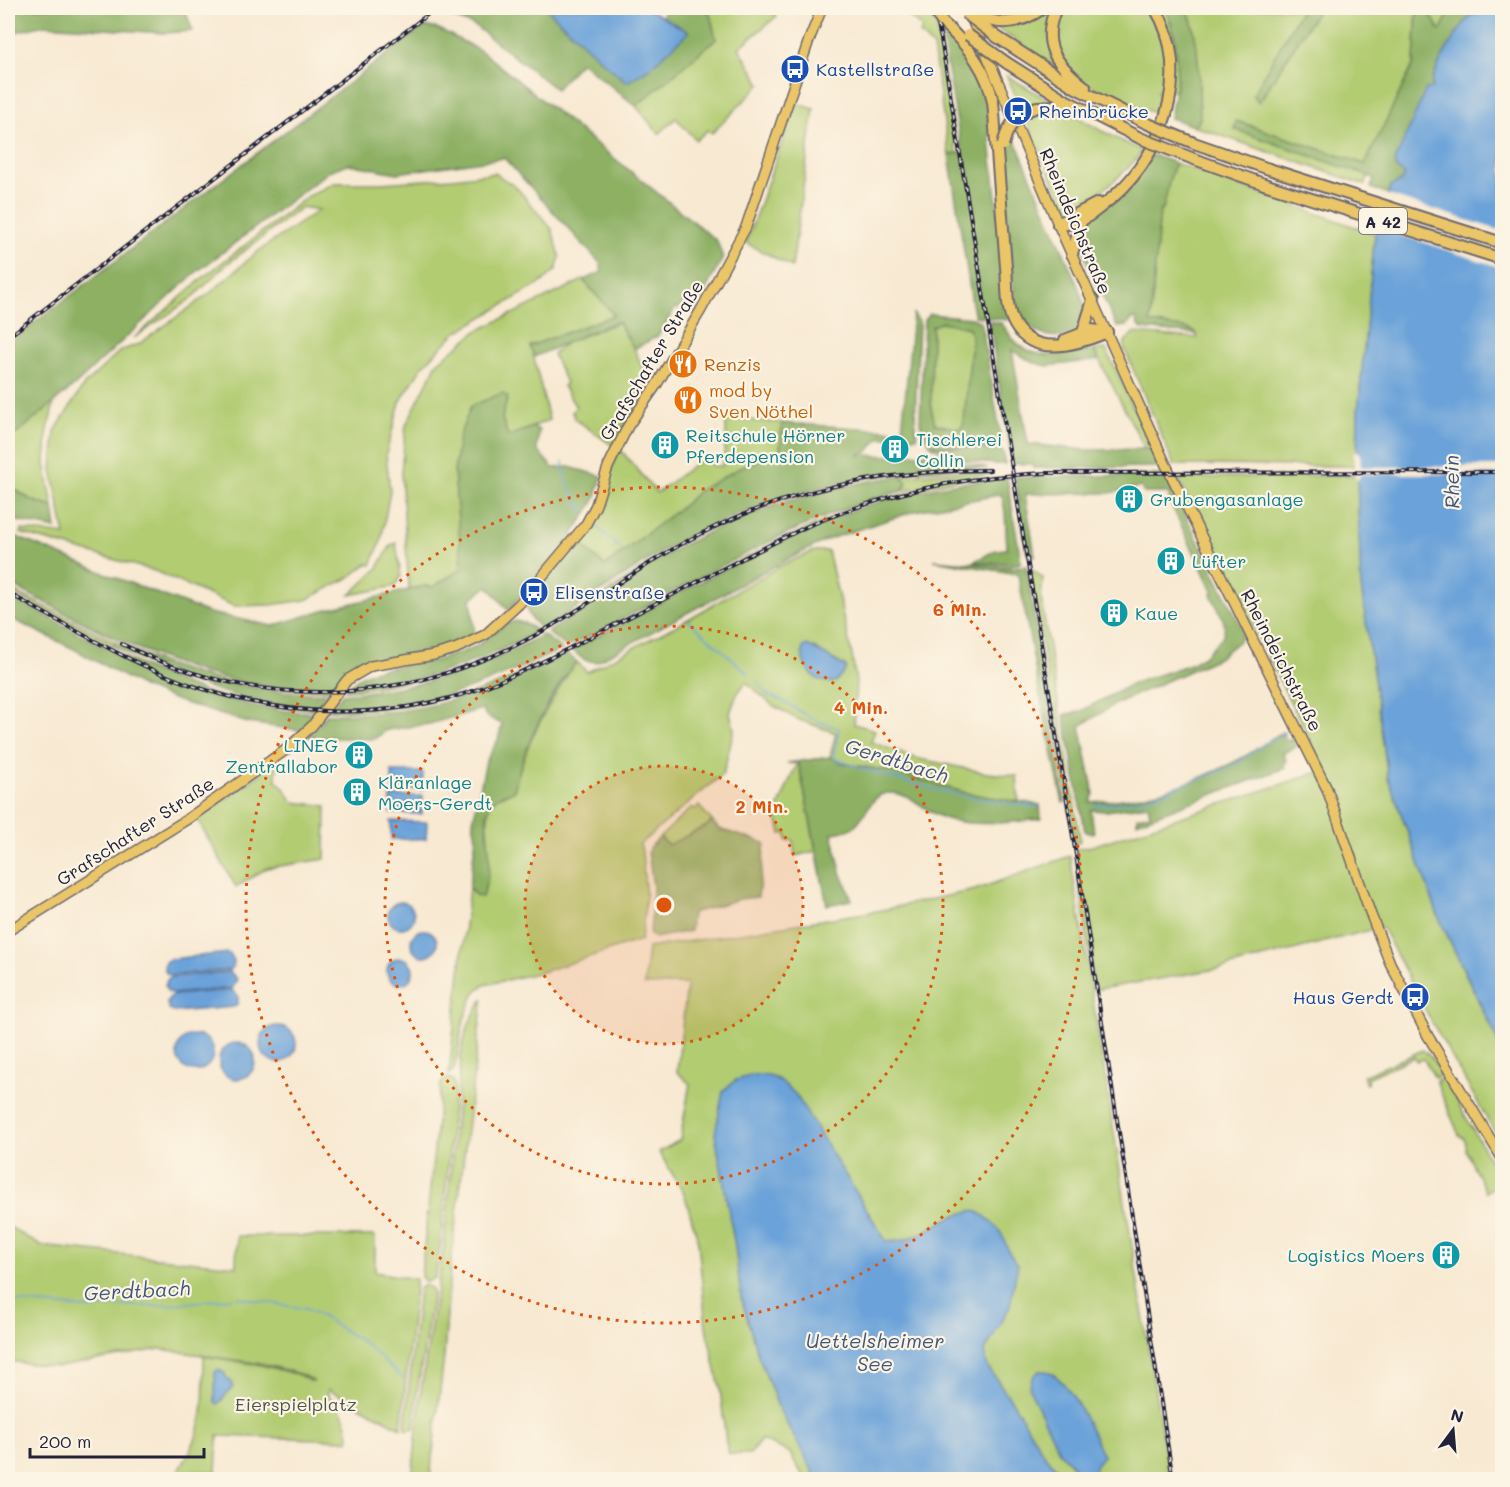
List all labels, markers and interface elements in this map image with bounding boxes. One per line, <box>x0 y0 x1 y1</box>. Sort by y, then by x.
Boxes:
bus stop icon: Kastellstraße <box>779 53 811 85</box>
place label: Kastellstraße <box>816 57 934 81</box>
bus stop icon: Rheinbrücke <box>1002 95 1034 127</box>
place label: Rheinbrücke <box>1039 99 1149 123</box>
street label: Rheindeichstraße <box>1034 144 1118 298</box>
road number: A 42 <box>1359 208 1407 234</box>
street label: Grafschafter Straße <box>594 275 708 445</box>
restaurant icon: Renzis <box>667 348 699 380</box>
place label: Renzis <box>704 352 761 376</box>
place label: mod by Sven Nöthel <box>709 378 813 423</box>
restaurant icon: mod by Sven Nöthel <box>672 384 704 416</box>
place label: Reitschule Hörner Pferdepension <box>686 423 846 468</box>
place label: Tischlerei Collin <box>916 427 1002 472</box>
building icon: Reitschule Hörner Pferdepension <box>649 429 681 461</box>
building icon: Tischlerei Collin <box>879 433 911 465</box>
water label: Rhein <box>1438 455 1464 509</box>
building icon: Grubengasanlage <box>1113 483 1145 515</box>
place label: Grubengasanlage <box>1150 487 1304 511</box>
building icon: Lüfter <box>1155 545 1187 577</box>
place label: Lüfter <box>1192 549 1246 573</box>
bus stop icon: Elisenstraße <box>518 576 550 608</box>
place label: Elisenstraße <box>555 580 665 604</box>
street label: Rheindeichstraße <box>1236 585 1328 735</box>
text: 6 Min. <box>933 597 987 621</box>
building icon: Kaue <box>1098 597 1130 629</box>
place label: Kaue <box>1135 601 1178 625</box>
text: 4 Min. <box>834 695 888 719</box>
water label: Gerdtbach <box>842 732 952 788</box>
place label: LINEG Zentrallabor <box>225 733 338 778</box>
building icon: LINEG Zentrallabor <box>343 739 375 771</box>
place label: Kläranlage Moers-Gerdt <box>378 770 492 815</box>
street label: Grafschafter Straße <box>52 771 218 891</box>
building icon: Kläranlage Moers-Gerdt <box>341 776 373 808</box>
text: 2 Min. <box>735 794 789 818</box>
centre of rings <box>654 895 674 915</box>
bus stop icon: Haus Gerdt <box>1399 981 1431 1013</box>
place label: Haus Gerdt <box>1293 985 1394 1009</box>
building icon: Logistics Moers <box>1430 1239 1462 1271</box>
place label: Logistics Moers <box>1288 1243 1425 1267</box>
water label: Gerdtbach <box>83 1274 191 1306</box>
water label: Uettelsheimer See <box>806 1327 944 1376</box>
park label: Eierspielplatz <box>235 1392 357 1416</box>
north arrow <box>1423 1400 1483 1460</box>
text: N <box>1449 1403 1466 1427</box>
scale bar <box>30 1421 204 1459</box>
text: 200 m <box>39 1429 91 1453</box>

